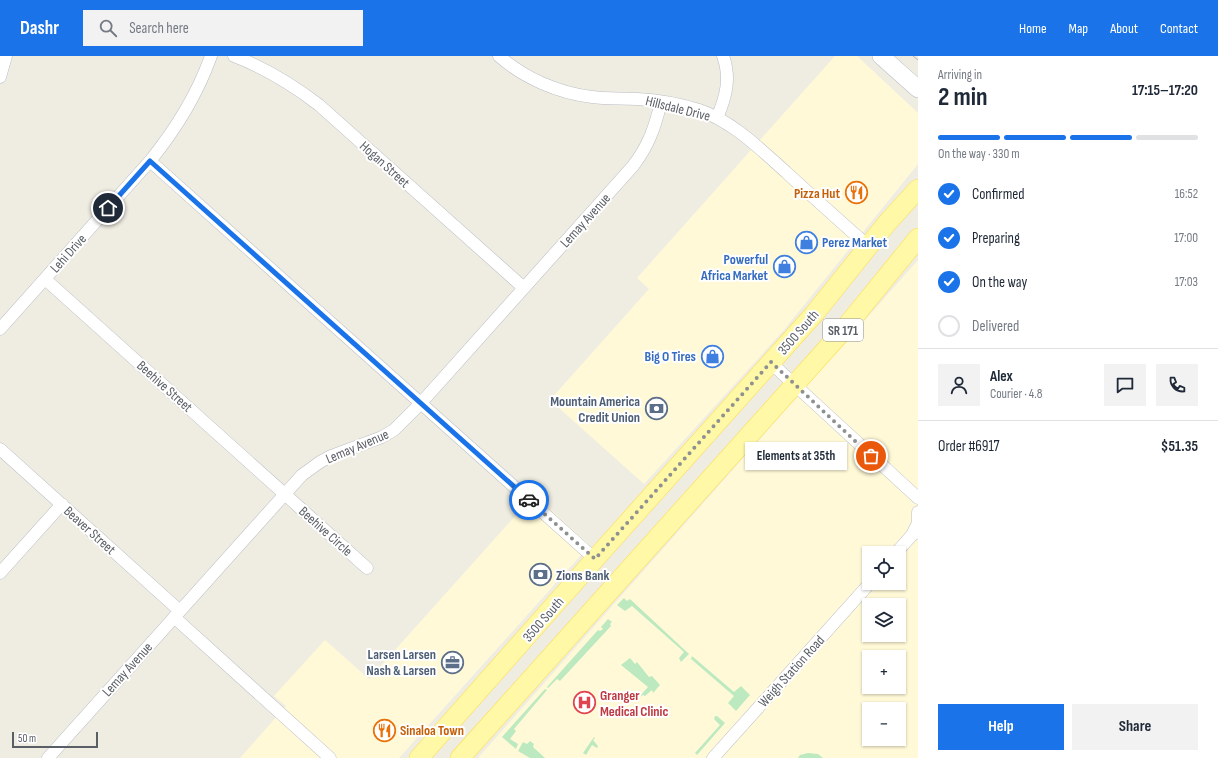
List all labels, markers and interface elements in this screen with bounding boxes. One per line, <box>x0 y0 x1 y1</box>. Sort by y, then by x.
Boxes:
search box <box>83 10 363 46</box>
text: Dashr <box>20 17 59 40</box>
icon: search <box>97 17 119 39</box>
text: Search here <box>129 19 189 38</box>
text: Home <box>1019 20 1047 37</box>
text: Map <box>1069 20 1088 37</box>
text: About <box>1110 20 1138 37</box>
text: Contact <box>1160 20 1198 37</box>
text: Arriving in <box>938 67 982 83</box>
text: 17:15–17:20 <box>1132 81 1198 100</box>
text: 2 min <box>938 82 988 113</box>
street label: Hillsdale Drive <box>644 92 712 125</box>
street label: Hogan Street <box>356 137 413 191</box>
text: On the way · 330 m <box>938 146 1020 162</box>
restaurant icon: Pizza Hut <box>843 180 869 206</box>
icon: check <box>938 183 960 205</box>
place label: Pizza Hut <box>794 185 840 202</box>
text: Confirmed <box>972 185 1025 204</box>
text: 16:52 <box>1175 186 1198 202</box>
street label: Lemay Avenue <box>557 190 614 251</box>
pin <box>91 191 125 225</box>
icon: home <box>97 197 119 219</box>
icon: check <box>938 227 960 249</box>
shop icon: Perez Market <box>794 229 820 255</box>
text: Preparing <box>972 229 1020 248</box>
text: 17:00 <box>1174 230 1198 246</box>
street label: Lehi Drive <box>47 231 90 276</box>
place label: Perez Market <box>822 234 888 251</box>
place label: Powerful Africa Market <box>700 251 768 284</box>
shop icon: Powerful Africa Market <box>771 254 797 280</box>
icon: check <box>938 271 960 293</box>
text: On the way <box>972 273 1027 292</box>
text: 17:03 <box>1175 274 1198 290</box>
street label: 3500 South <box>774 306 823 358</box>
text: Delivered <box>972 317 1019 336</box>
road number: SR 171 <box>823 319 863 341</box>
shop icon: Big O Tires <box>699 343 725 369</box>
place label: Big O Tires <box>645 348 696 365</box>
street label: Beehive Street <box>133 357 196 416</box>
button: person <box>938 364 980 406</box>
button: chat <box>1104 364 1146 406</box>
button: phone <box>1156 364 1198 406</box>
text: Alex <box>990 367 1013 386</box>
text: Courier · 4.8 <box>990 386 1042 402</box>
place label: Mountain America Credit Union <box>550 393 640 426</box>
bank icon: Mountain America Credit Union <box>643 396 669 422</box>
street label: Lemay Avenue <box>323 426 391 467</box>
text: Order #6917 <box>938 437 1000 456</box>
text: $51.35 <box>1161 437 1198 456</box>
pin <box>854 439 888 473</box>
callout: Elements at 35th <box>745 442 847 470</box>
icon: bag <box>860 445 882 467</box>
text: Elements at 35th <box>757 448 835 464</box>
courier <box>509 480 549 520</box>
icon: car <box>518 489 540 511</box>
street label: Beaver Street <box>60 503 119 558</box>
street label: Beehive Circle <box>295 503 356 560</box>
map controls <box>862 546 906 746</box>
button: locate <box>862 546 906 590</box>
bank icon: Zions Bank <box>528 562 554 588</box>
place label: Zions Bank <box>556 567 610 584</box>
street label: 3500 South <box>519 593 568 645</box>
button: layers <box>862 598 906 642</box>
street label: Weigh Station Road <box>755 632 828 711</box>
street label: Lemay Avenue <box>99 639 156 700</box>
place label: Larsen Larsen Nash & Larsen <box>366 646 436 679</box>
office icon: Larsen Larsen Nash & Larsen <box>439 649 465 675</box>
button: + <box>862 650 906 694</box>
place label: Granger Medical Clinic <box>600 687 668 720</box>
hospital icon: Granger Medical Clinic <box>572 690 598 716</box>
button: − <box>862 702 906 746</box>
button: Help <box>938 704 1064 750</box>
button: Share <box>1072 704 1198 750</box>
restaurant icon: Sinaloa Town <box>371 717 397 743</box>
place label: Sinaloa Town <box>400 722 464 739</box>
scale bar <box>12 730 98 749</box>
text: 50 m <box>18 732 36 745</box>

